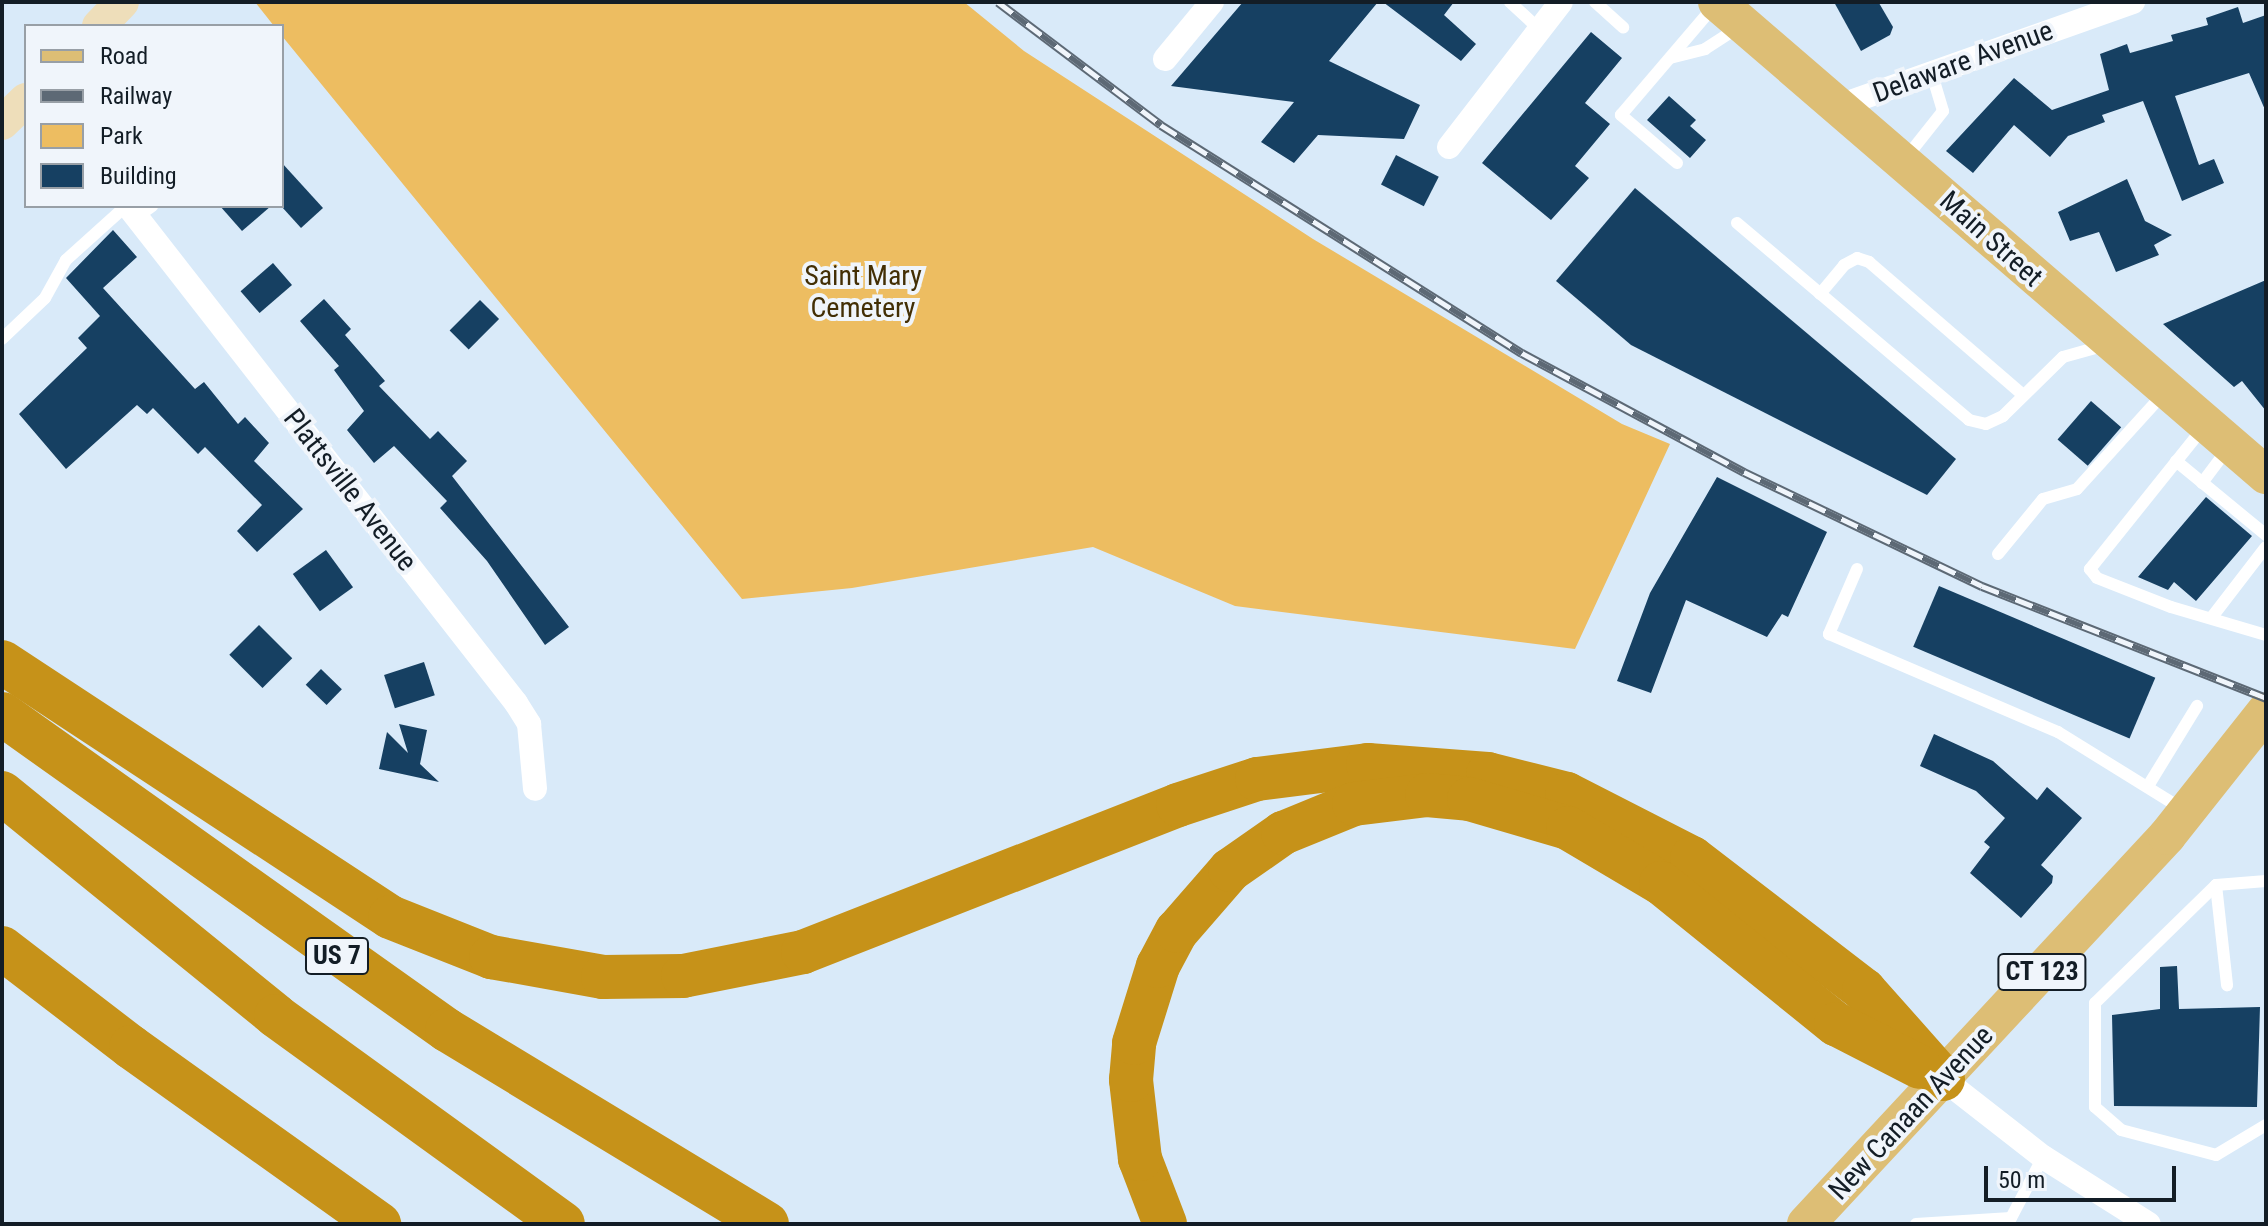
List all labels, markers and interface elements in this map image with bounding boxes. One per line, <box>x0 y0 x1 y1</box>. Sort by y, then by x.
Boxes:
street label: Delaware Avenue <box>1868 14 2058 110</box>
legend <box>24 24 284 208</box>
text: Road <box>100 42 148 70</box>
text: Railway <box>100 82 172 110</box>
text: Park <box>100 122 143 150</box>
text: Building <box>100 162 177 190</box>
street label: Main Street <box>1933 184 2049 294</box>
park label: Saint Mary Cemetery <box>804 259 922 325</box>
street label: Plattsville Avenue <box>276 402 424 578</box>
road number: US 7 <box>303 934 371 978</box>
road number: CT 123 <box>1996 950 2088 994</box>
street label: New Canaan Avenue <box>1822 1019 2000 1207</box>
scale bar <box>1988 1150 2180 1200</box>
text: 50 m <box>1998 1166 2045 1194</box>

